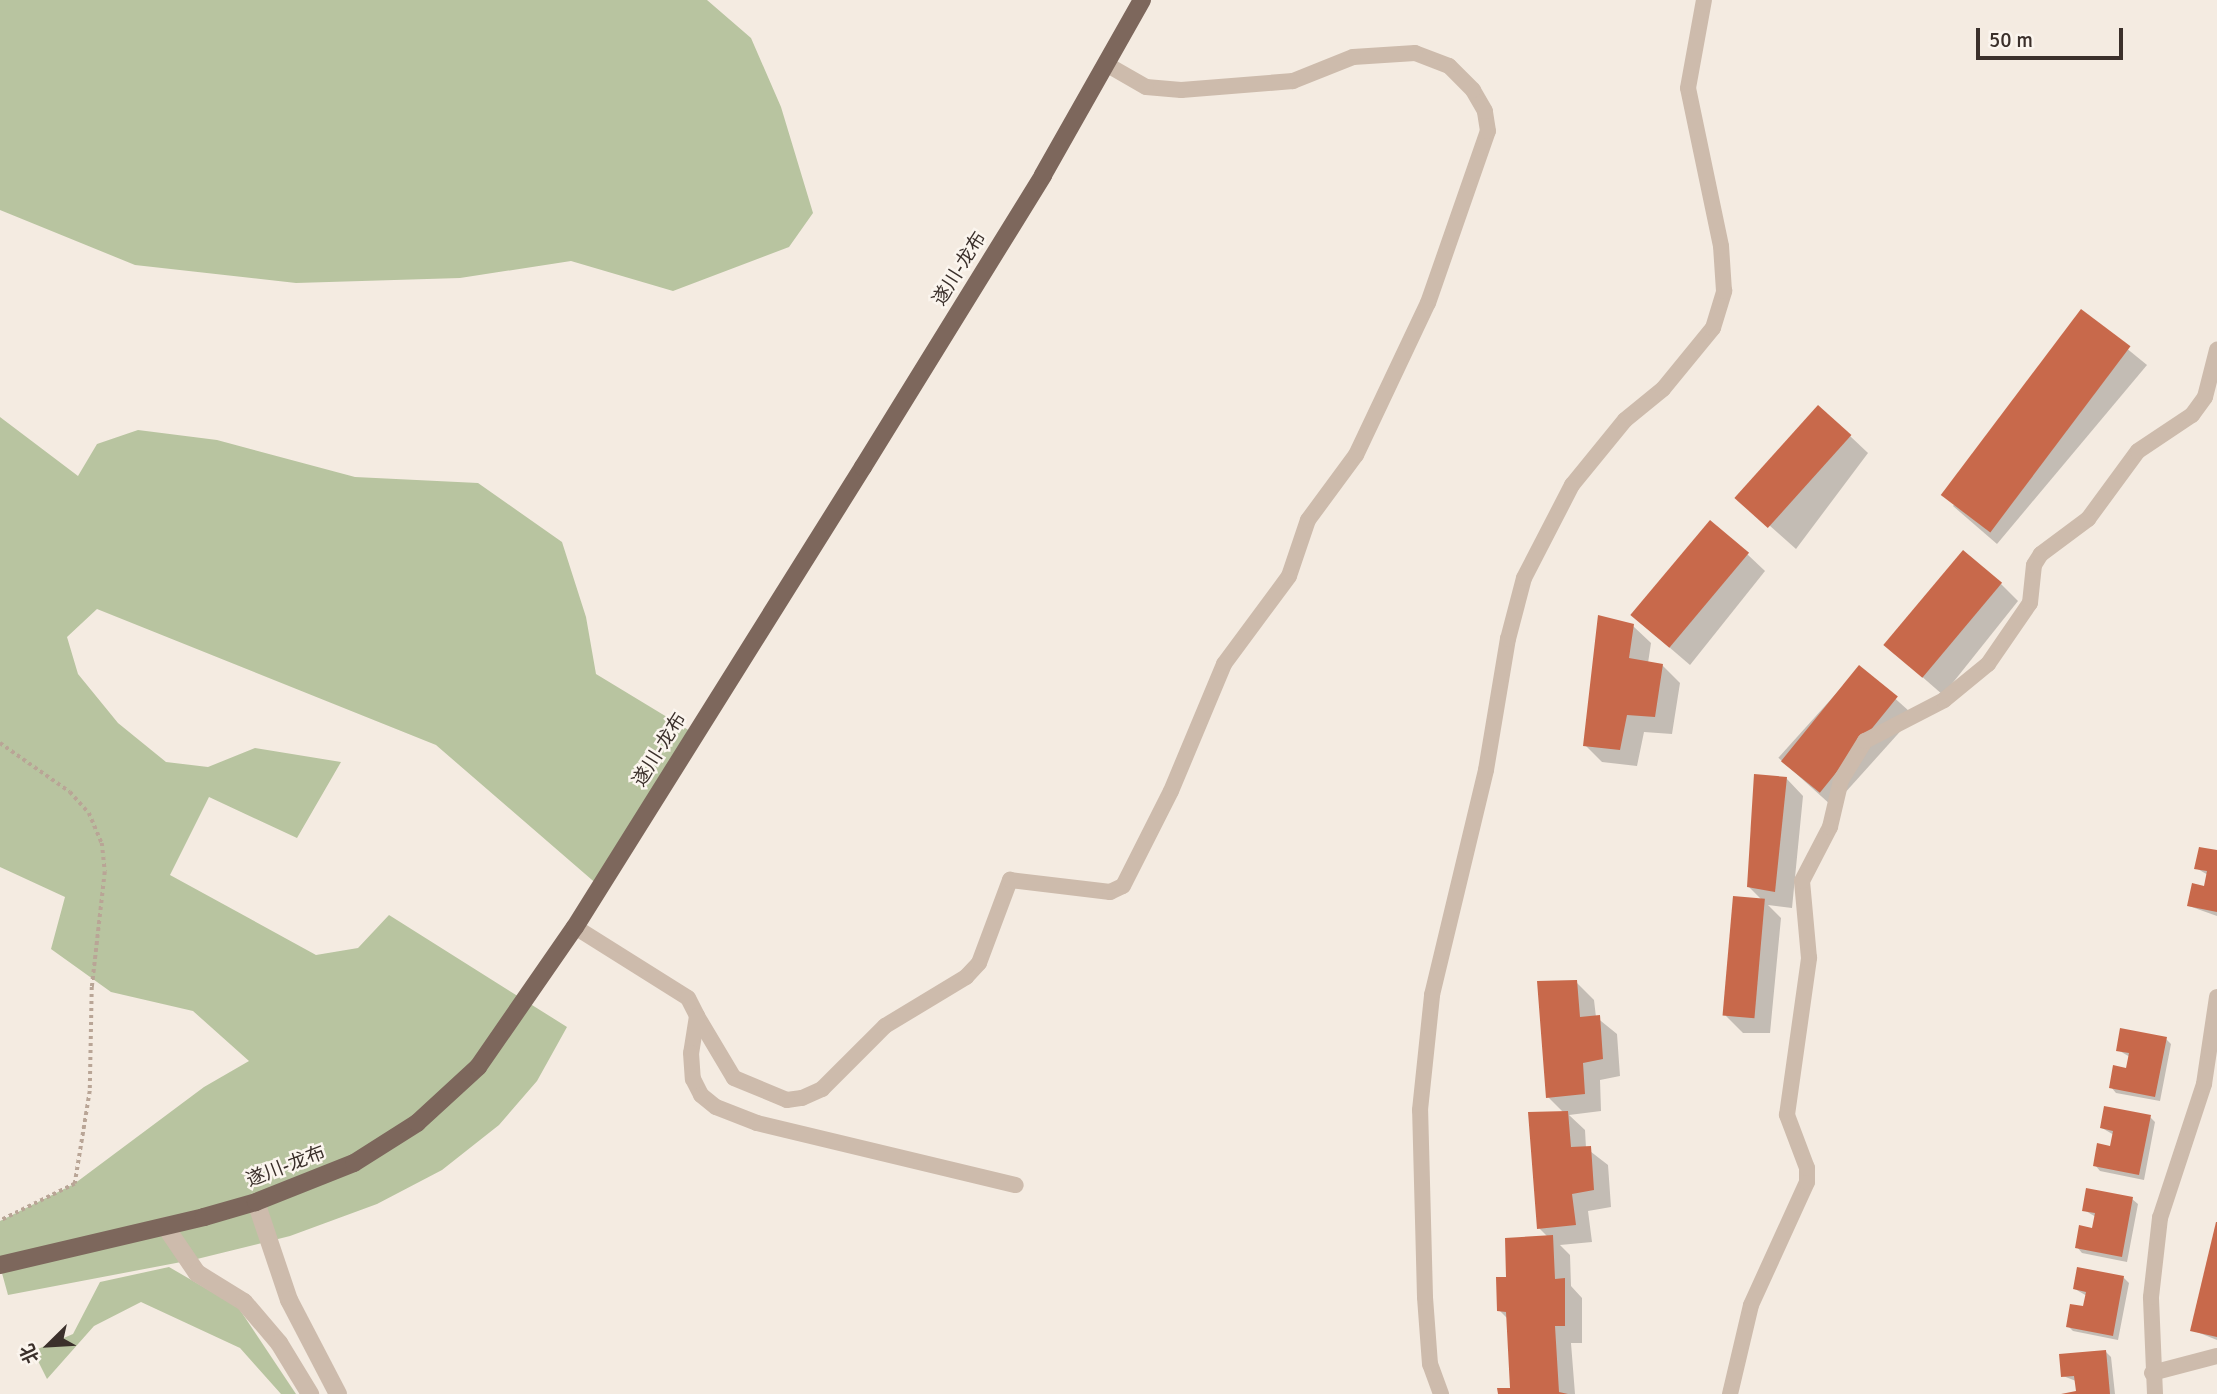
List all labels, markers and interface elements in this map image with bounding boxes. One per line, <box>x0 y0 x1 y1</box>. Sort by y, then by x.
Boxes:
scale bar <box>1979 14 2126 58</box>
text: 50 m <box>1989 27 2033 53</box>
street label: 遂川-龙布 <box>928 228 992 310</box>
street label: 遂川-龙布 <box>628 709 692 791</box>
street label: 遂川-龙布 <box>243 1142 329 1192</box>
north arrow <box>14 1310 84 1380</box>
text: 北 <box>15 1340 45 1367</box>

